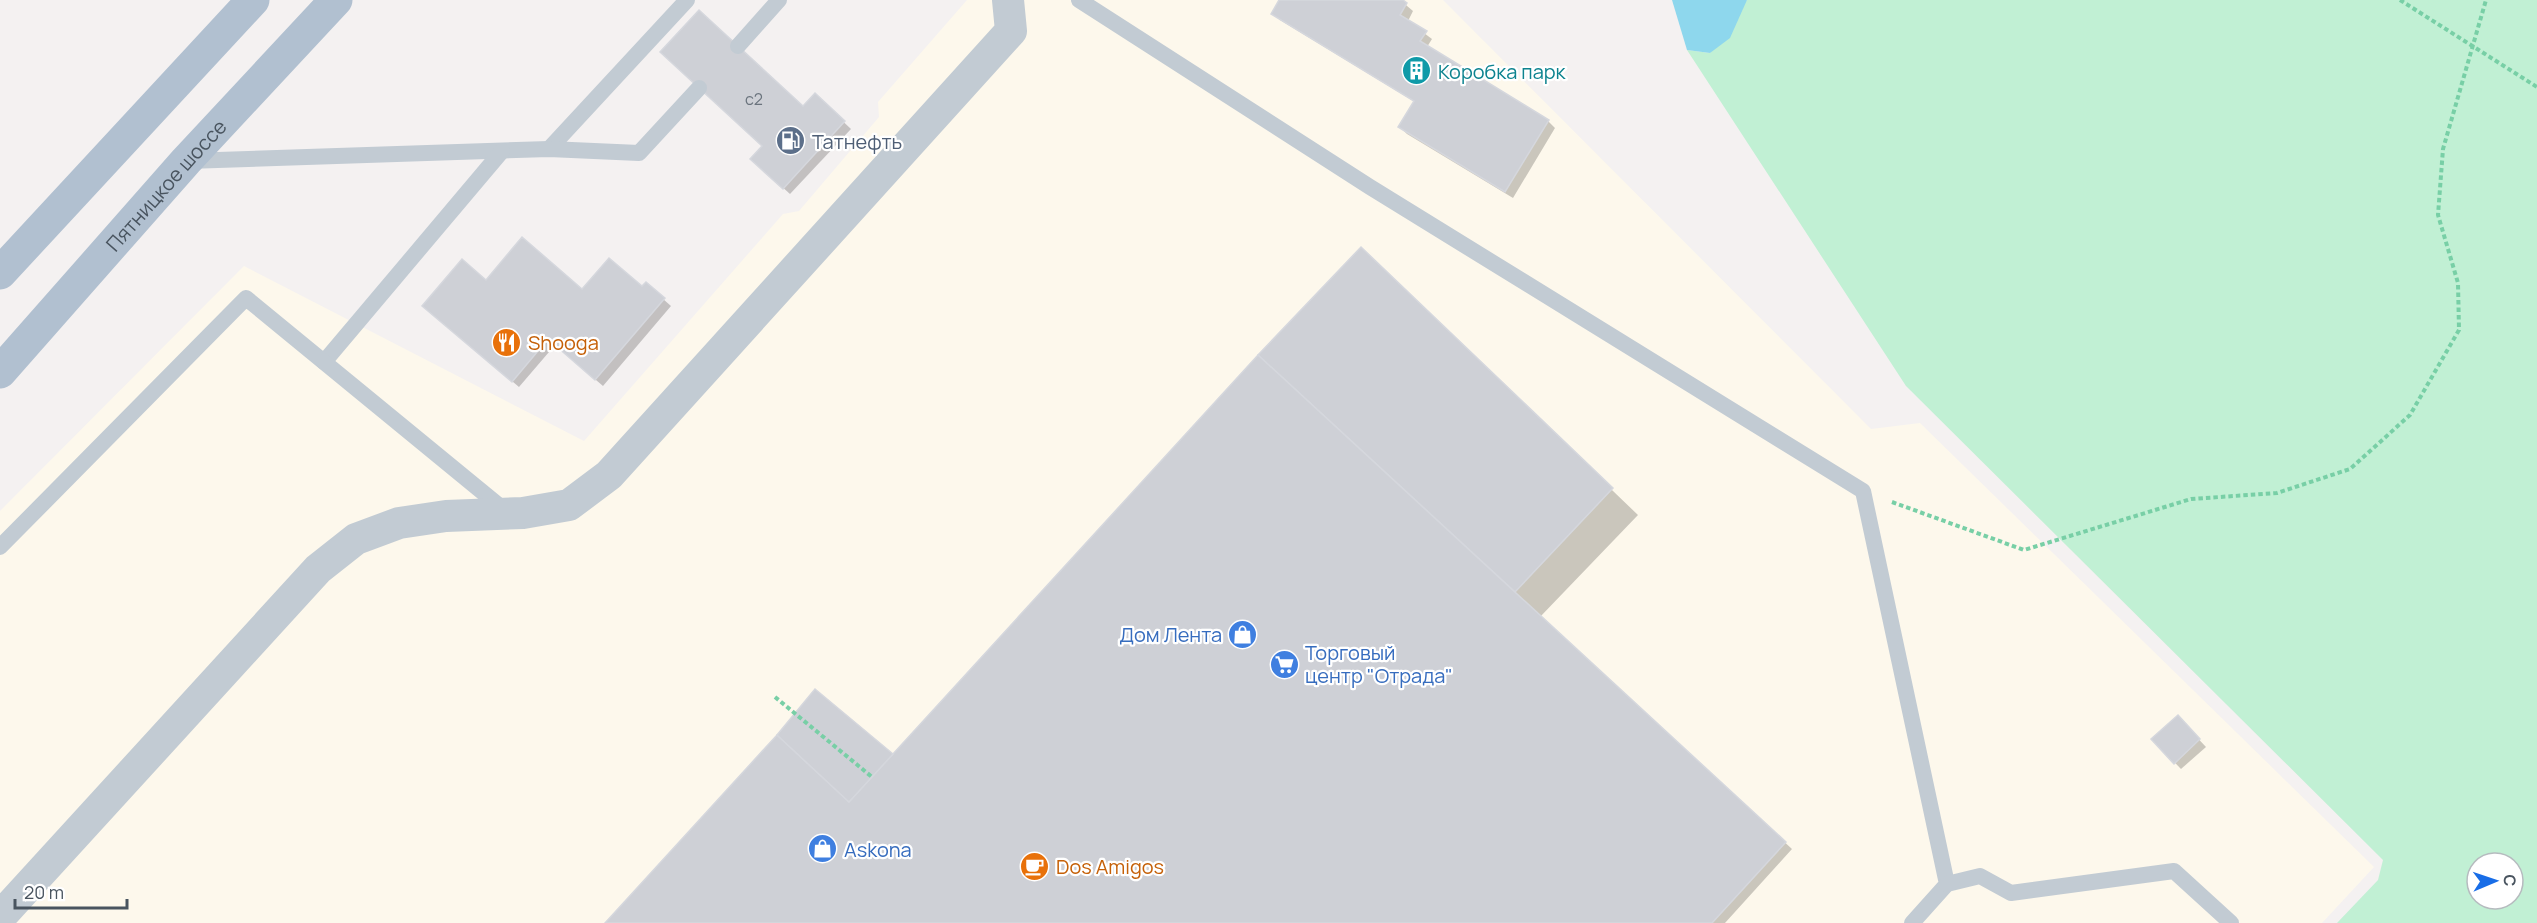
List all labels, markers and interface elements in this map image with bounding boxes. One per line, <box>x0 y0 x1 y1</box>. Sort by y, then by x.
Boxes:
building icon: Коробка парк <box>1401 55 1433 87</box>
place label: Коробка парк <box>1438 58 1567 85</box>
house number: c2 <box>745 88 763 110</box>
street label: Пятницкое шоссе <box>99 113 232 257</box>
fuel station icon: Татнефть <box>775 125 807 157</box>
place label: Татнефть <box>812 128 902 155</box>
restaurant icon: Shooga <box>491 326 523 358</box>
place label: Shooga <box>528 329 599 356</box>
shop icon: Дом Лента <box>1227 618 1259 650</box>
place label: Дом Лента <box>1119 621 1222 648</box>
place label: Торговый центр "Отрада" <box>1305 639 1453 689</box>
supermarket icon: Торговый центр "Отрада" <box>1268 648 1300 680</box>
shop icon: Askona <box>807 833 839 865</box>
place label: Askona <box>844 836 912 863</box>
cafe icon: Dos Amigos <box>1019 850 1051 882</box>
north arrow <box>2465 851 2525 911</box>
place label: Dos Amigos <box>1056 853 1164 880</box>
scale bar <box>15 872 128 910</box>
text: С <box>2499 874 2521 887</box>
text: 20 m <box>24 880 64 904</box>

